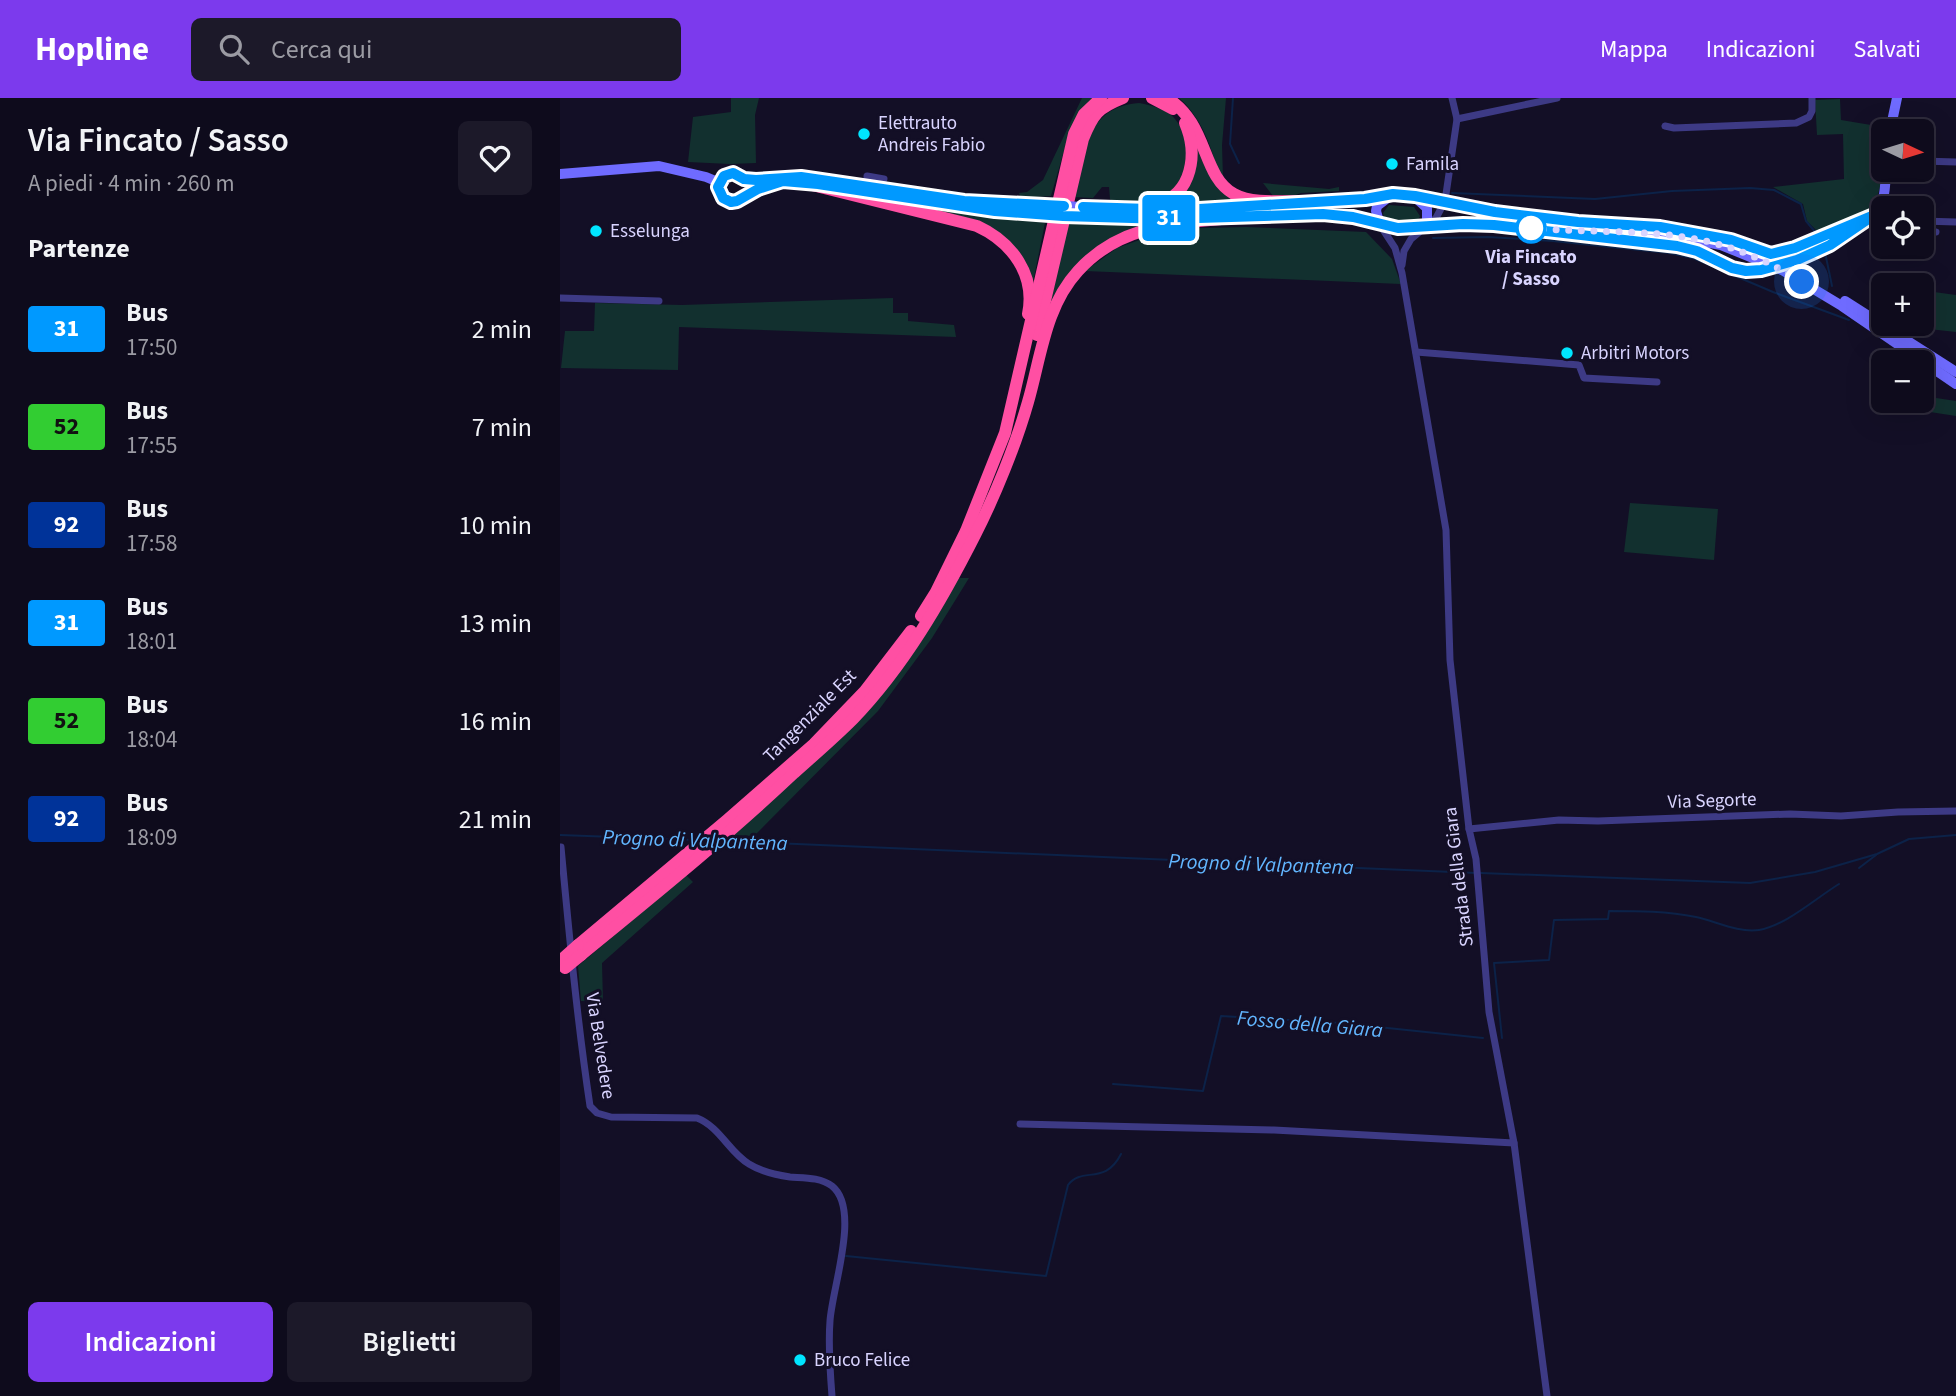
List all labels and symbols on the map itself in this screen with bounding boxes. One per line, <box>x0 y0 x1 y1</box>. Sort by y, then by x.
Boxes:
place label: Elettrauto Andreis Fabio <box>878 110 985 159</box>
north arrow <box>1871 119 1934 182</box>
marker: Elettrauto Andreis Fabio <box>856 126 872 142</box>
place label: Famila <box>1406 151 1459 178</box>
marker: Famila <box>1384 156 1400 172</box>
line badge: 31 <box>1138 195 1200 241</box>
marker: Via Fincato / Sasso <box>1516 213 1546 243</box>
place label: Esselunga <box>610 218 690 245</box>
marker: Esselunga <box>588 223 604 239</box>
place label: Via Fincato / Sasso <box>1484 244 1577 293</box>
your location <box>1784 264 1819 299</box>
place label: Arbitri Motors <box>1581 340 1689 367</box>
marker: Arbitri Motors <box>1559 345 1575 361</box>
street label: Tangenziale Est <box>757 663 863 769</box>
street label: Via Segorte <box>1667 786 1757 816</box>
street label: Strada della Giara <box>1437 806 1481 948</box>
water label: Progno di Valpantena <box>602 822 788 858</box>
water label: Progno di Valpantena <box>1168 846 1354 882</box>
street label: Via Belvedere <box>578 991 622 1101</box>
water label: Fosso della Giara <box>1236 1003 1384 1045</box>
place label: Bruco Felice <box>814 1347 910 1374</box>
marker: Bruco Felice <box>792 1352 808 1368</box>

